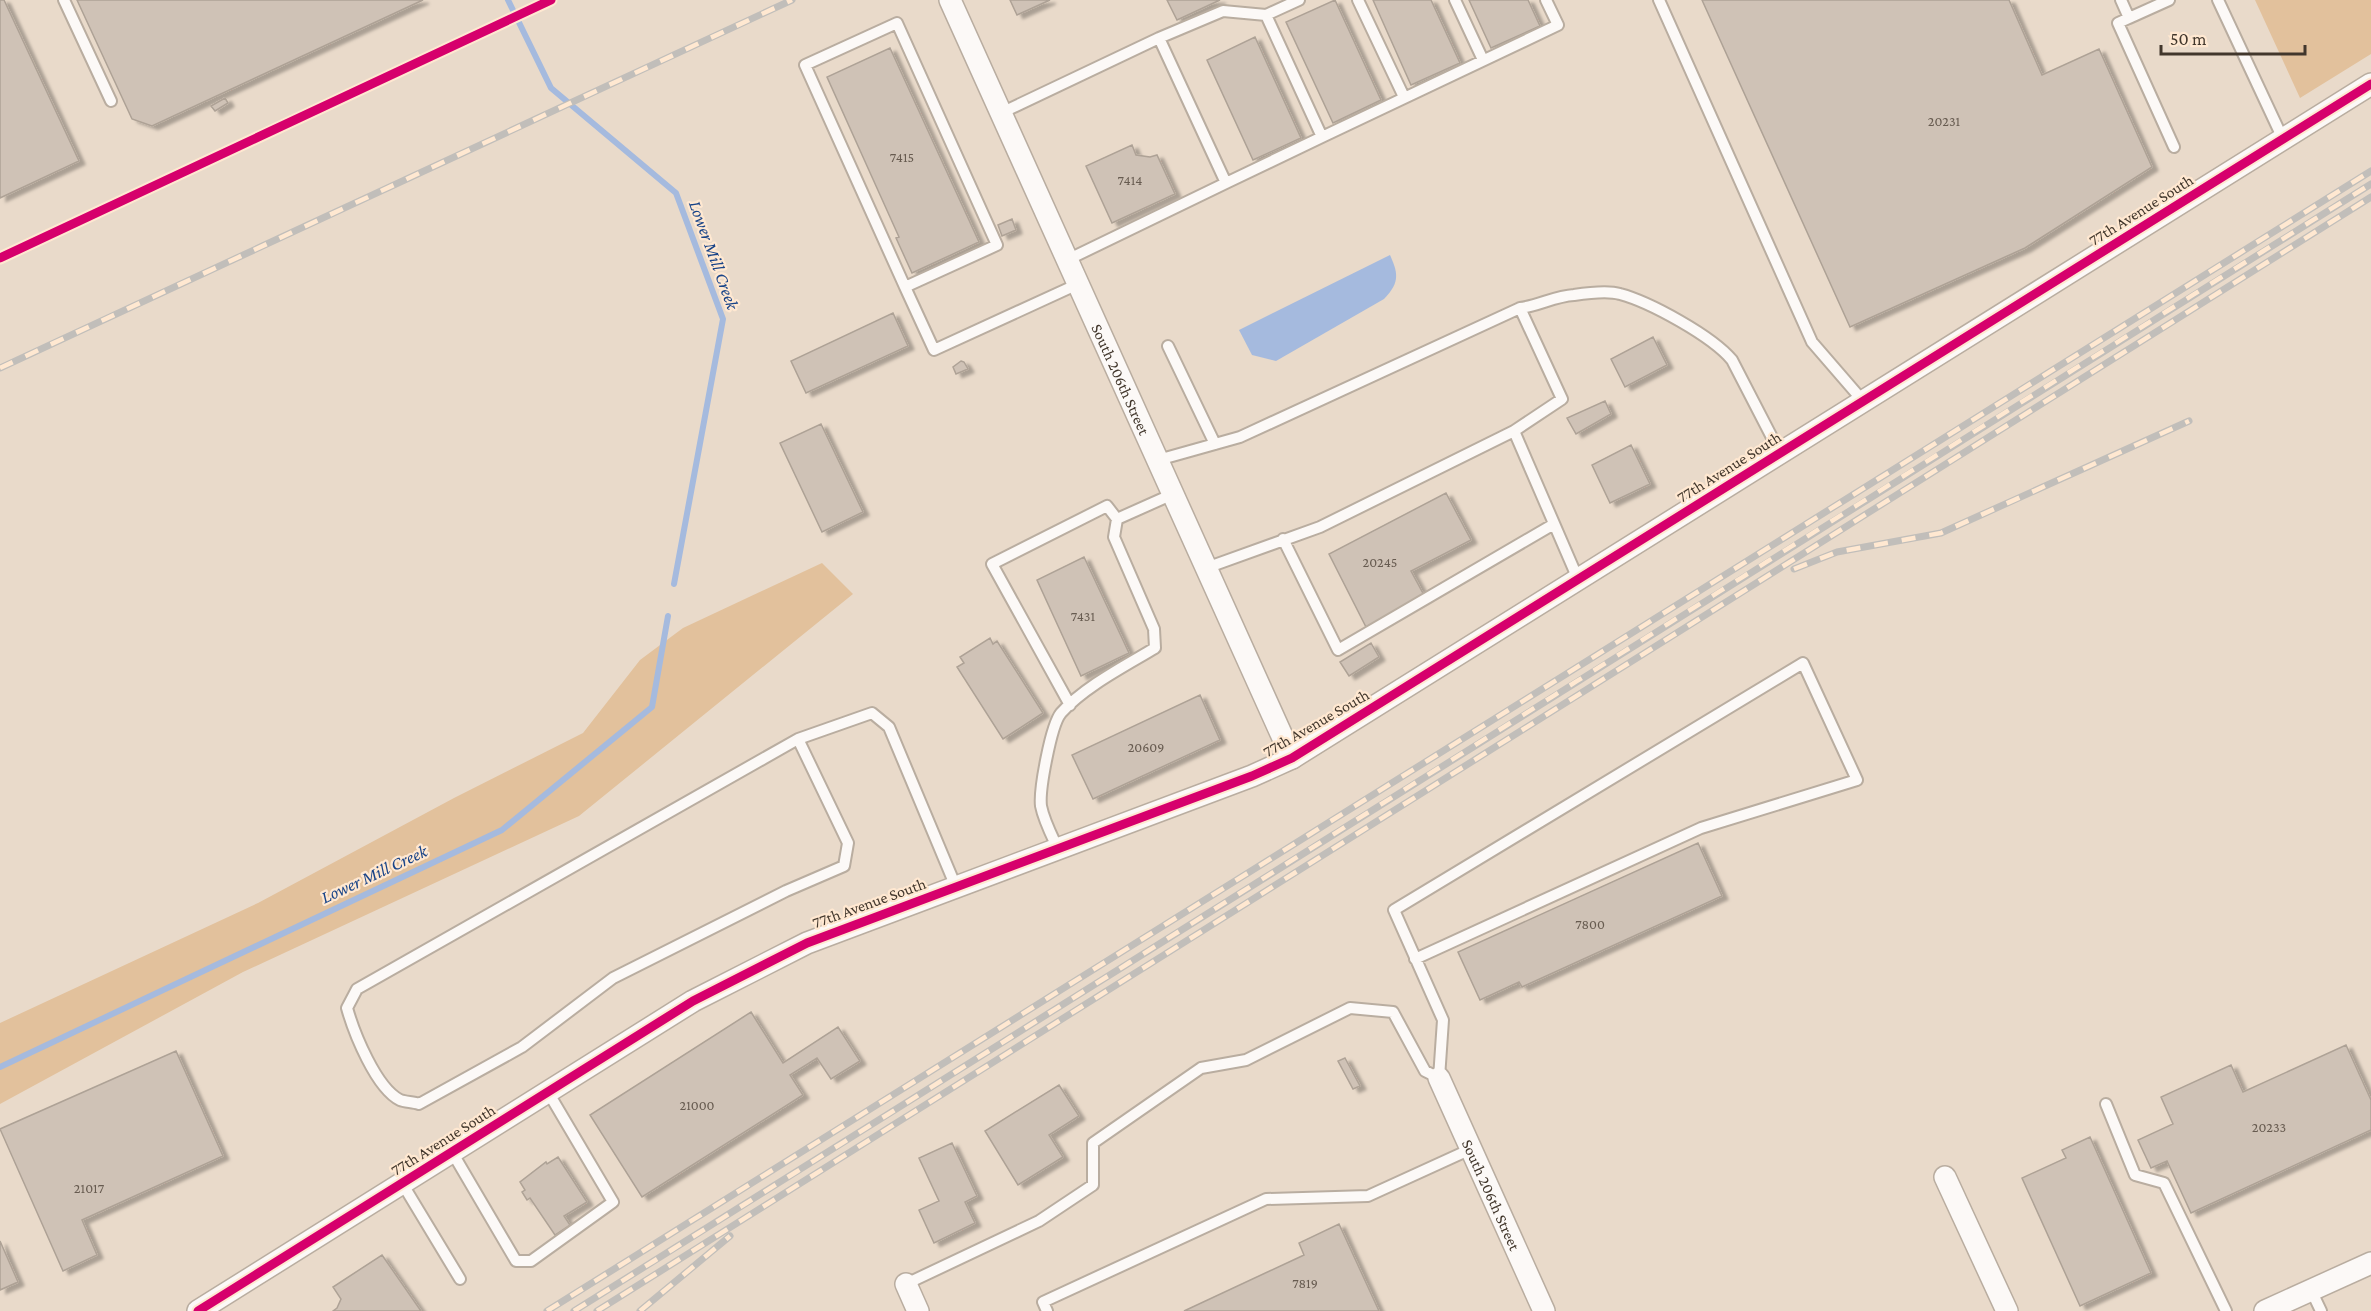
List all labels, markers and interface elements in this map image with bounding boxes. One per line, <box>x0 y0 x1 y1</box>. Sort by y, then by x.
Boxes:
scale bar <box>2161 18 2305 56</box>
text: 50 m <box>2170 29 2207 49</box>
house number: 20231 <box>1928 113 1961 129</box>
house number: 7415 <box>890 149 914 165</box>
street label: 77th Avenue South <box>2086 171 2197 249</box>
house number: 7414 <box>1118 172 1142 188</box>
water label: Lower Mill Creek <box>685 198 743 313</box>
street label: South 206th Street <box>1089 321 1154 438</box>
street label: 77th Avenue South <box>1674 428 1785 506</box>
house number: 20245 <box>1363 554 1397 570</box>
house number: 7431 <box>1071 608 1095 624</box>
street label: 77th Avenue South <box>1260 686 1372 760</box>
house number: 20609 <box>1128 739 1164 755</box>
water label: Lower Mill Creek <box>318 840 431 907</box>
street label: 77th Avenue South <box>810 874 928 931</box>
house number: 7800 <box>1575 916 1605 932</box>
house number: 21000 <box>679 1097 715 1113</box>
street label: 77th Avenue South <box>388 1101 499 1179</box>
house number: 20233 <box>2252 1119 2286 1135</box>
street label: South 206th Street <box>1459 1137 1524 1253</box>
house number: 21017 <box>74 1180 105 1196</box>
house number: 7819 <box>1292 1275 1318 1291</box>

